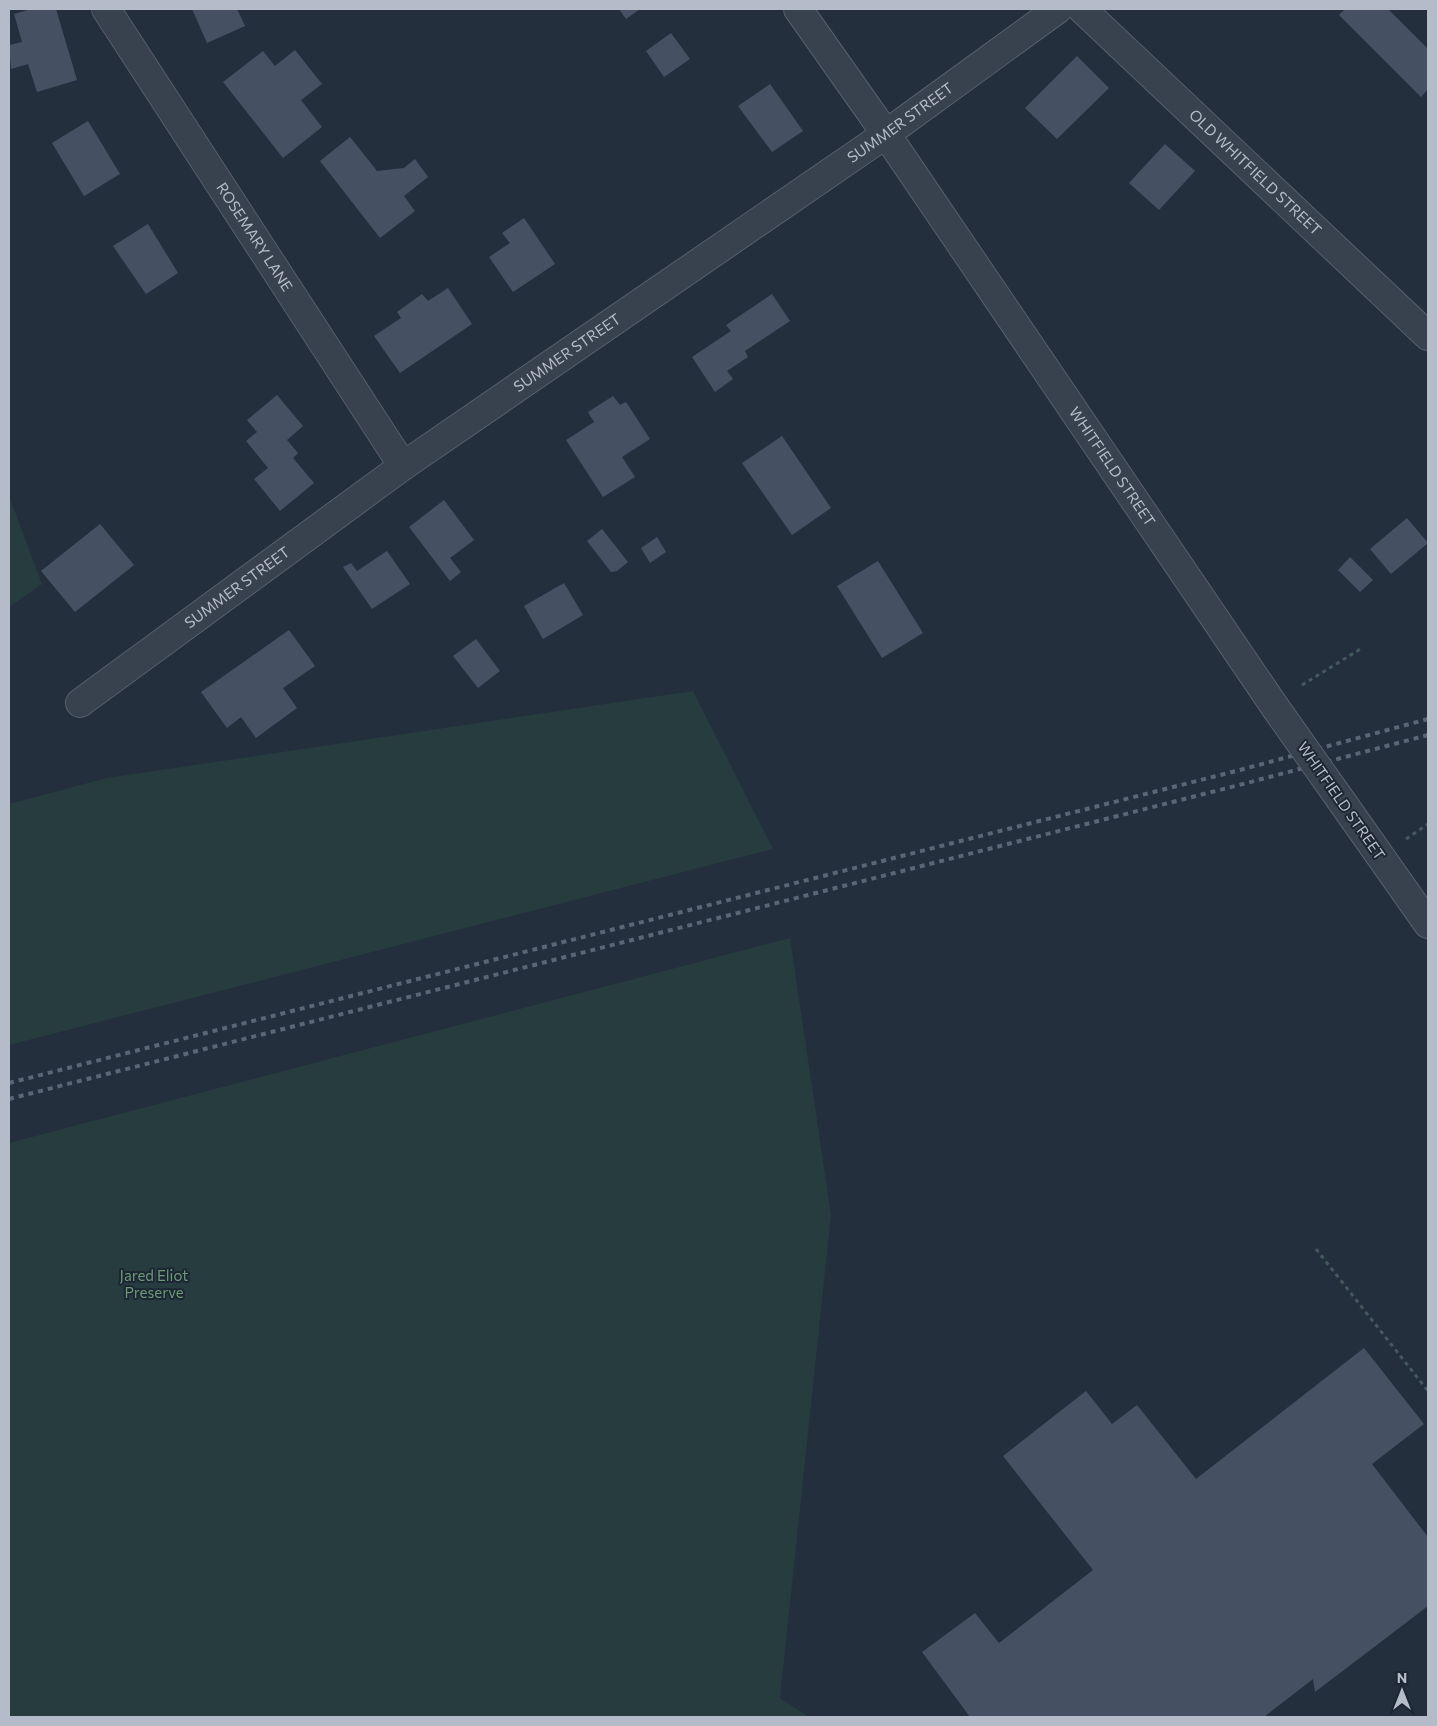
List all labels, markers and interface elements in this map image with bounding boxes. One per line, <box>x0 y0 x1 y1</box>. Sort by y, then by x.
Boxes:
street label: SUMMER STREET <box>844 78 957 166</box>
street label: OLD WHITFIELD STREET <box>1186 105 1326 239</box>
street label: ROSEMARY LANE <box>213 179 297 294</box>
street label: SUMMER STREET <box>510 309 624 395</box>
street label: WHITFIELD STREET <box>1066 403 1160 530</box>
street label: SUMMER STREET <box>181 542 293 631</box>
street label: WHITFIELD STREET <box>1294 738 1390 863</box>
park label: Jared Eliot Preserve <box>120 1266 188 1301</box>
north arrow <box>1377 1666 1427 1716</box>
text: N <box>1397 1669 1407 1686</box>

